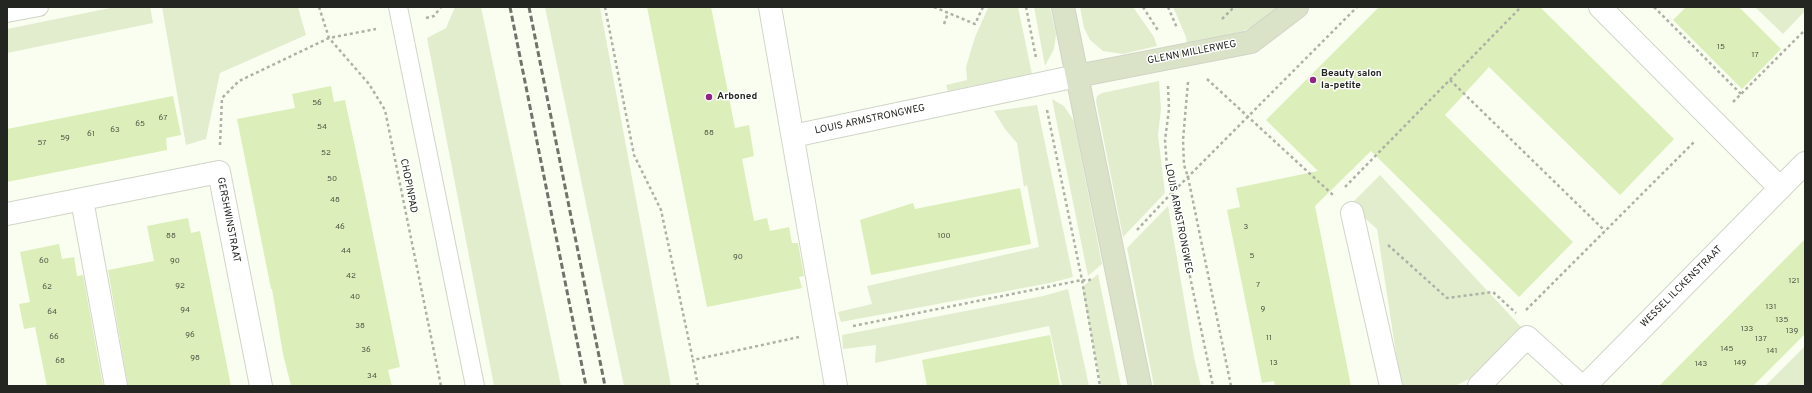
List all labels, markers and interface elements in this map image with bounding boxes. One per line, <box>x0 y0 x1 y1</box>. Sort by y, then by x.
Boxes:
street label: GLENN MILLERWEG <box>1147 39 1237 67</box>
house number: 15 <box>1717 42 1725 52</box>
house number: 17 <box>1751 50 1759 60</box>
place label: Beauty salon la-petite <box>1321 68 1382 92</box>
marker: Beauty salon la-petite <box>1308 75 1318 85</box>
place label: Arboned <box>717 91 757 103</box>
marker: Arboned <box>704 92 714 102</box>
house number: 56 <box>312 98 322 108</box>
street label: LOUIS ARMSTRONGWEG <box>814 102 926 138</box>
house number: 67 <box>159 113 167 123</box>
house number: 65 <box>135 119 145 129</box>
house number: 54 <box>317 122 327 132</box>
house number: 63 <box>110 125 120 135</box>
house number: 88 <box>704 128 714 138</box>
house number: 61 <box>87 129 95 139</box>
house number: 59 <box>60 133 70 143</box>
house number: 57 <box>37 138 47 148</box>
house number: 52 <box>321 148 331 158</box>
street label: CHOPINPAD <box>397 158 419 214</box>
street label: LOUIS ARMSTRONGWEG <box>1161 163 1195 275</box>
house number: 50 <box>327 174 337 184</box>
street label: GERSHWINSTRAAT <box>214 176 242 264</box>
house number: 48 <box>330 195 340 205</box>
house number: 46 <box>335 222 345 232</box>
house number: 3 <box>1244 222 1248 232</box>
house number: 88 <box>166 231 176 241</box>
house number: 100 <box>937 231 951 241</box>
street label: WESSEL ILCKENSTRAAT <box>1639 244 1725 330</box>
house number: 44 <box>341 246 351 256</box>
house number: 5 <box>1250 251 1254 261</box>
house number: 90 <box>733 252 743 262</box>
house number: 60 <box>39 256 49 266</box>
house number: 90 <box>170 256 180 266</box>
house number: 42 <box>346 271 356 281</box>
house number: 121 <box>1789 276 1799 286</box>
house number: 7 <box>1256 280 1260 290</box>
house number: 92 <box>175 281 185 291</box>
house number: 62 <box>42 282 52 292</box>
house number: 40 <box>350 292 360 302</box>
house number: 131 <box>1766 302 1776 312</box>
house number: 9 <box>1261 304 1265 314</box>
house number: 94 <box>180 305 190 315</box>
house number: 64 <box>47 307 57 317</box>
house number: 135 <box>1776 315 1788 325</box>
house number: 38 <box>355 321 365 331</box>
house number: 133 <box>1741 324 1753 334</box>
house number: 139 <box>1786 326 1798 336</box>
house number: 96 <box>185 330 195 340</box>
house number: 66 <box>49 332 59 342</box>
house number: 11 <box>1266 333 1272 343</box>
house number: 137 <box>1755 334 1767 344</box>
house number: 145 <box>1721 344 1733 354</box>
house number: 36 <box>361 345 371 355</box>
house number: 141 <box>1767 346 1777 356</box>
house number: 98 <box>190 353 200 363</box>
house number: 68 <box>55 356 65 366</box>
house number: 13 <box>1270 358 1278 368</box>
house number: 149 <box>1734 358 1746 368</box>
house number: 143 <box>1695 359 1707 369</box>
house number: 34 <box>367 371 377 381</box>

